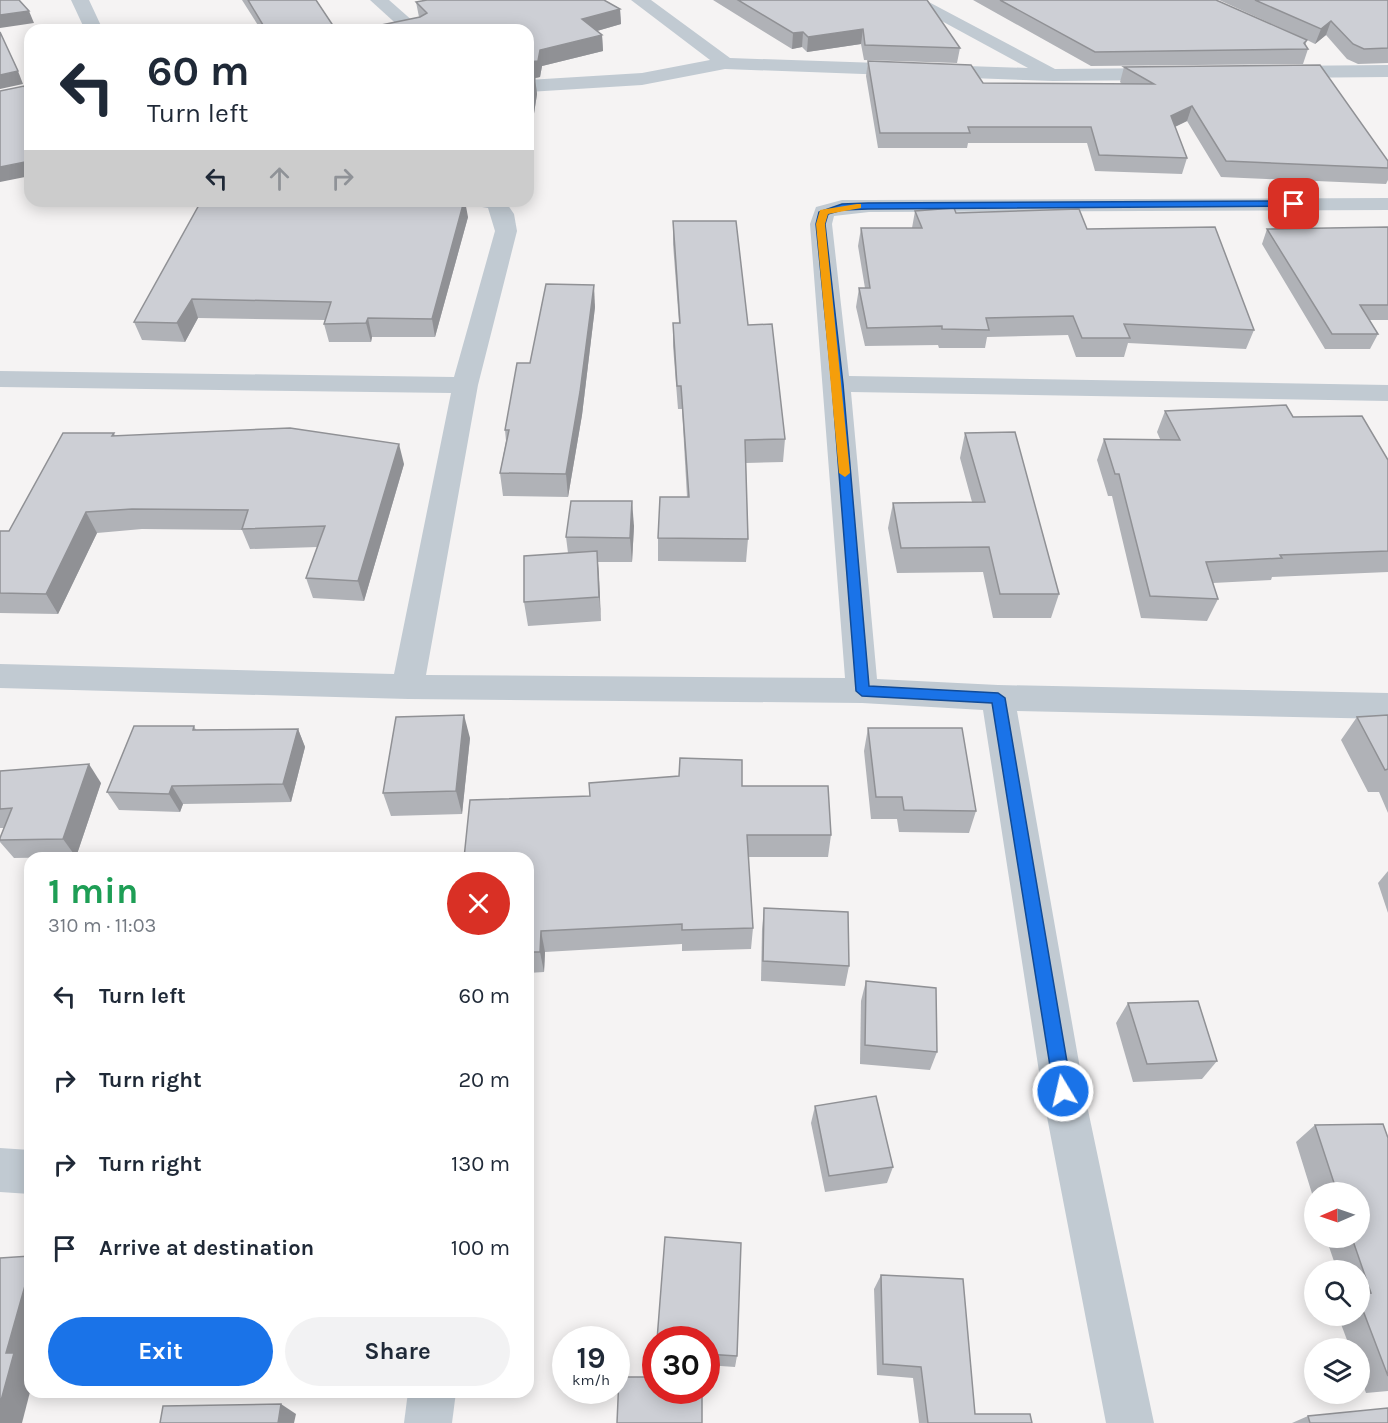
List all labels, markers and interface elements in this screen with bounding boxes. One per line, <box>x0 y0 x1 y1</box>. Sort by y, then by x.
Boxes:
text: 60 m <box>147 46 250 96</box>
icon: left <box>48 48 126 126</box>
text: Turn left <box>147 97 248 129</box>
icon: left <box>200 162 233 195</box>
icon: ahead <box>263 162 296 195</box>
icon: right <box>326 162 359 195</box>
pin <box>1268 178 1319 229</box>
icon: arrive <box>1277 187 1310 220</box>
text: 1 min <box>48 870 138 912</box>
button: close <box>447 872 510 935</box>
text: 310 m · 11:03 <box>48 914 156 937</box>
icon: left <box>48 980 81 1013</box>
text: Turn left <box>99 983 186 1009</box>
text: 60 m <box>459 983 510 1009</box>
position arrow <box>1031 1059 1095 1123</box>
icon: right <box>48 1064 81 1097</box>
text: Turn right <box>99 1067 202 1093</box>
text: 20 m <box>458 1067 510 1093</box>
icon: right <box>48 1148 81 1181</box>
text: Turn right <box>99 1151 202 1177</box>
text: 130 m <box>451 1151 510 1177</box>
north arrow <box>1304 1182 1370 1248</box>
map controls <box>1304 1182 1370 1404</box>
icon: arrive <box>48 1232 81 1265</box>
text: Arrive at destination <box>99 1235 314 1261</box>
text: 100 m <box>451 1235 510 1261</box>
button: search <box>1304 1260 1370 1326</box>
button: Exit <box>48 1317 273 1386</box>
button: Share <box>285 1317 510 1386</box>
speed limit sign: 30 <box>642 1326 720 1404</box>
button: layers <box>1304 1338 1370 1404</box>
text: 19 <box>576 1340 605 1376</box>
text: km/h <box>572 1371 610 1389</box>

